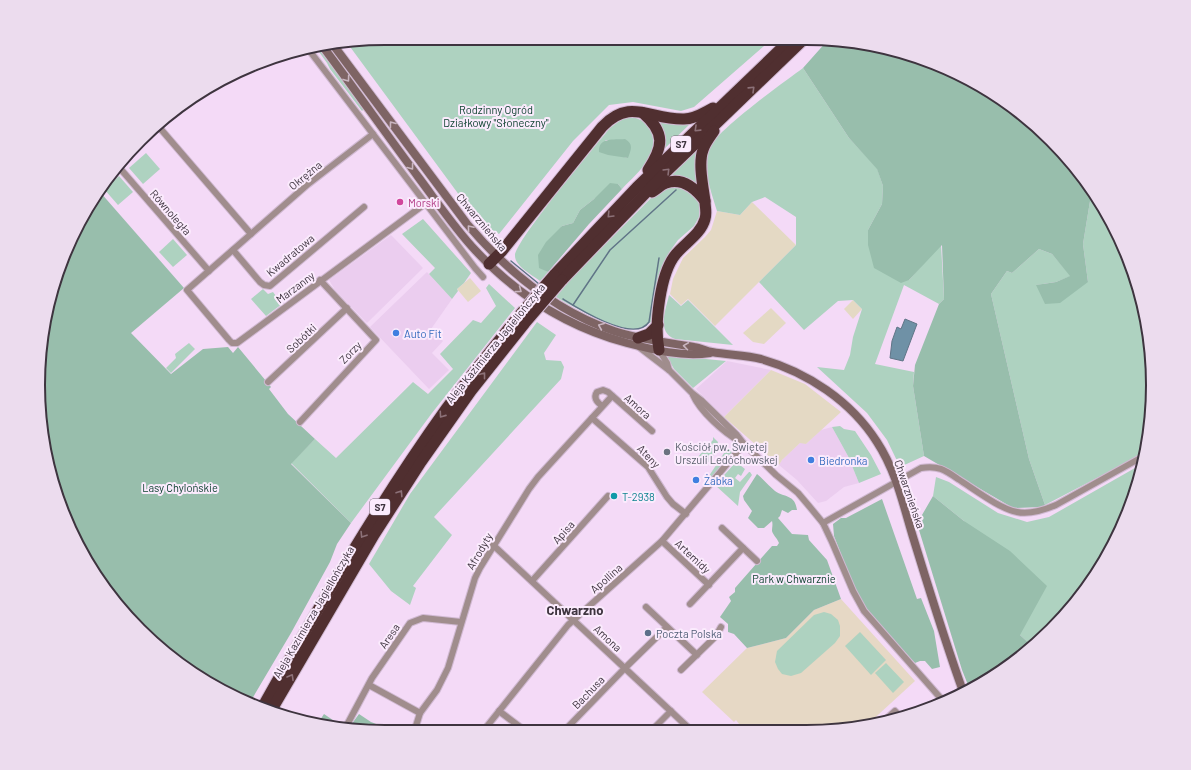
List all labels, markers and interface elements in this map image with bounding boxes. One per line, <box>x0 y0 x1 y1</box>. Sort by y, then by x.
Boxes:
one-way arrow <box>343 75 350 82</box>
one-way arrow <box>747 86 755 94</box>
park label: Rodzinny Ogród Działkowy "Słoneczny" <box>443 103 549 129</box>
one-way arrow <box>389 121 397 128</box>
one-way arrow <box>694 124 702 131</box>
road number: S7 <box>671 136 691 152</box>
street label: Okrężna <box>286 158 324 192</box>
one-way arrow <box>406 163 413 170</box>
one-way arrow <box>662 168 670 176</box>
street label: Równoległa <box>148 187 194 237</box>
street label: Chwarznieńska <box>454 190 510 254</box>
place label: Morski <box>408 196 440 209</box>
marker: Morski <box>395 197 405 207</box>
one-way arrow <box>607 210 615 218</box>
one-way arrow <box>468 225 475 232</box>
street label: Kwadratowa <box>263 231 317 279</box>
street label: Marzanny <box>273 268 317 306</box>
street label: Aleja Kazimierza Jagiellończyka <box>443 280 547 406</box>
one-way arrow <box>514 285 521 292</box>
street label: Sobótki <box>283 321 319 355</box>
one-way arrow <box>598 322 605 330</box>
place label: Auto Fit <box>404 327 442 340</box>
marker: Auto Fit <box>391 328 401 338</box>
street label: Zorzy <box>336 338 364 366</box>
one-way arrow <box>682 342 689 351</box>
one-way arrow <box>479 373 486 380</box>
street label: Amora <box>622 391 654 421</box>
one-way arrow <box>439 411 447 418</box>
place label: Kościół pw. Świętej Urszuli Ledóchowskej <box>675 440 778 466</box>
street label: Ateny <box>635 442 663 470</box>
marker: Kościół pw. Świętej Urszuli Ledóchowskej <box>662 447 672 457</box>
place label: Biedronka <box>819 454 867 467</box>
marker: Biedronka <box>806 455 816 465</box>
street label: Chwarznieńska <box>892 458 928 530</box>
place label: Żabka <box>704 473 733 487</box>
marker: Żabka <box>691 475 701 485</box>
park label: Lasy Chylońskie <box>142 481 218 494</box>
one-way arrow <box>396 490 403 497</box>
place label: T-2938 <box>622 490 655 503</box>
marker: T-2938 <box>609 491 619 501</box>
road number: S7 <box>370 499 390 515</box>
street label: Apisa <box>549 518 577 546</box>
street label: Afrodyty <box>463 530 495 572</box>
one-way arrow <box>360 531 367 538</box>
street label: Artemidy <box>673 536 713 576</box>
street label: Aleja Kazimierza Jagiellończyka <box>270 544 356 680</box>
street label: Apollina <box>587 561 625 595</box>
park label: Park w Chwarznie <box>752 572 836 585</box>
district label: Chwarzno <box>547 602 603 618</box>
street label: Aresa <box>376 621 402 651</box>
street label: Amona <box>591 622 625 654</box>
place label: Poczta Polska <box>656 627 722 640</box>
marker: Poczta Polska <box>643 628 653 638</box>
street label: Bachusa <box>569 673 607 711</box>
one-way arrow <box>286 674 293 681</box>

